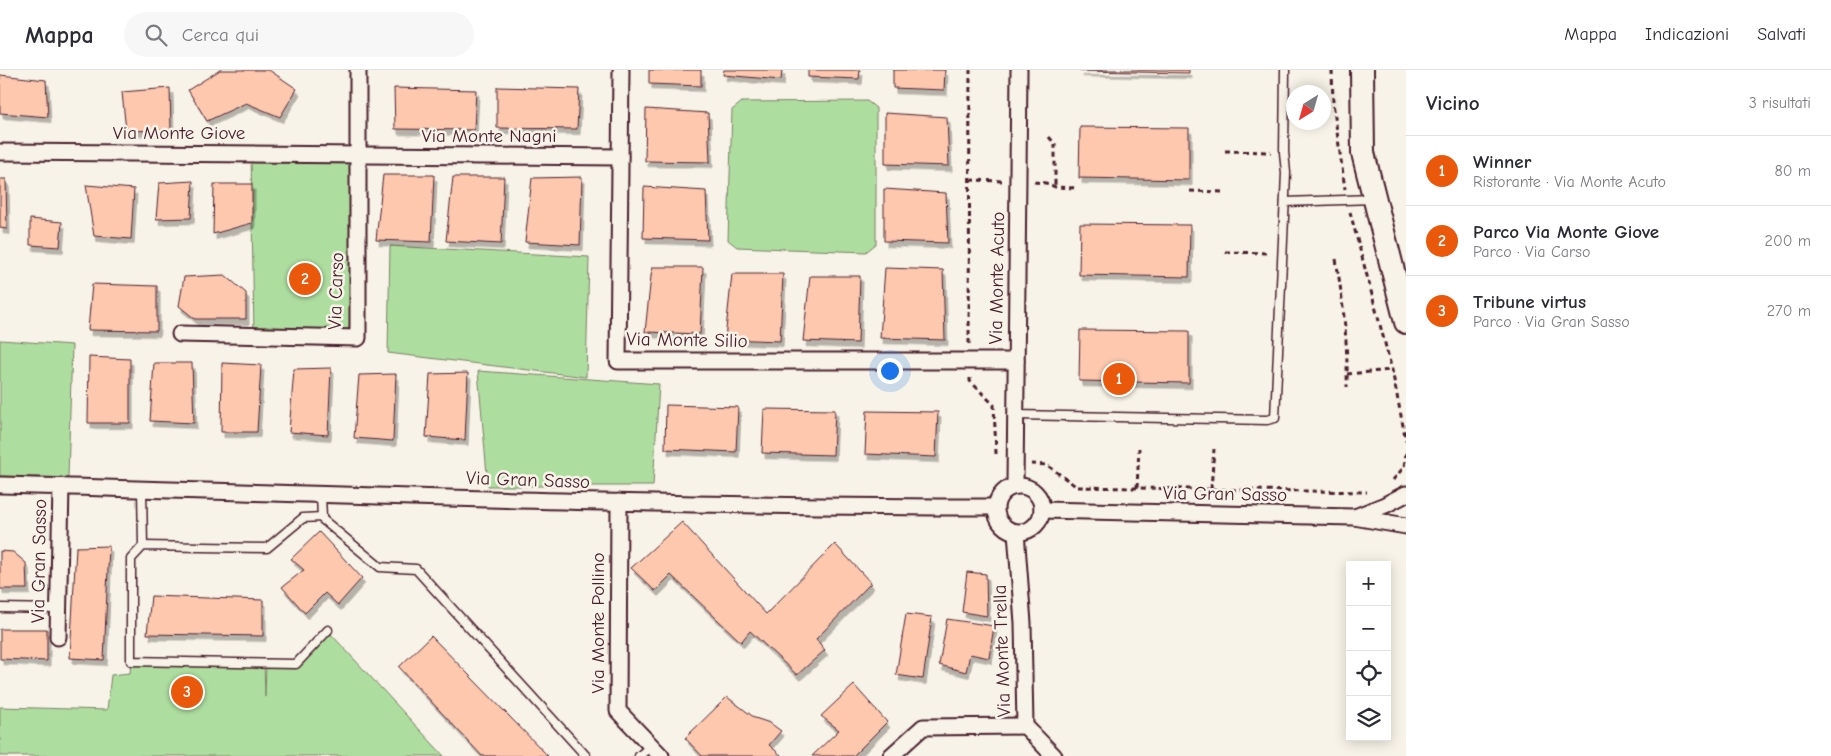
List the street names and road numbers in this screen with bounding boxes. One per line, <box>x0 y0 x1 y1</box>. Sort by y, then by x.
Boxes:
street label: Via Monte Giove <box>113 122 245 144</box>
street label: Via Monte Nagni <box>421 125 557 147</box>
street label: Via Monte Acuto <box>985 211 1009 345</box>
street label: Via Carso <box>324 252 348 330</box>
street label: Via Monte Silio <box>626 328 748 352</box>
street label: Via Gran Sasso <box>466 467 590 493</box>
street label: Via Gran Sasso <box>1163 482 1287 506</box>
street label: Via Gran Sasso <box>27 499 51 623</box>
street label: Via Monte Pollino <box>587 553 609 693</box>
street label: Via Monte Trella <box>989 584 1015 718</box>

